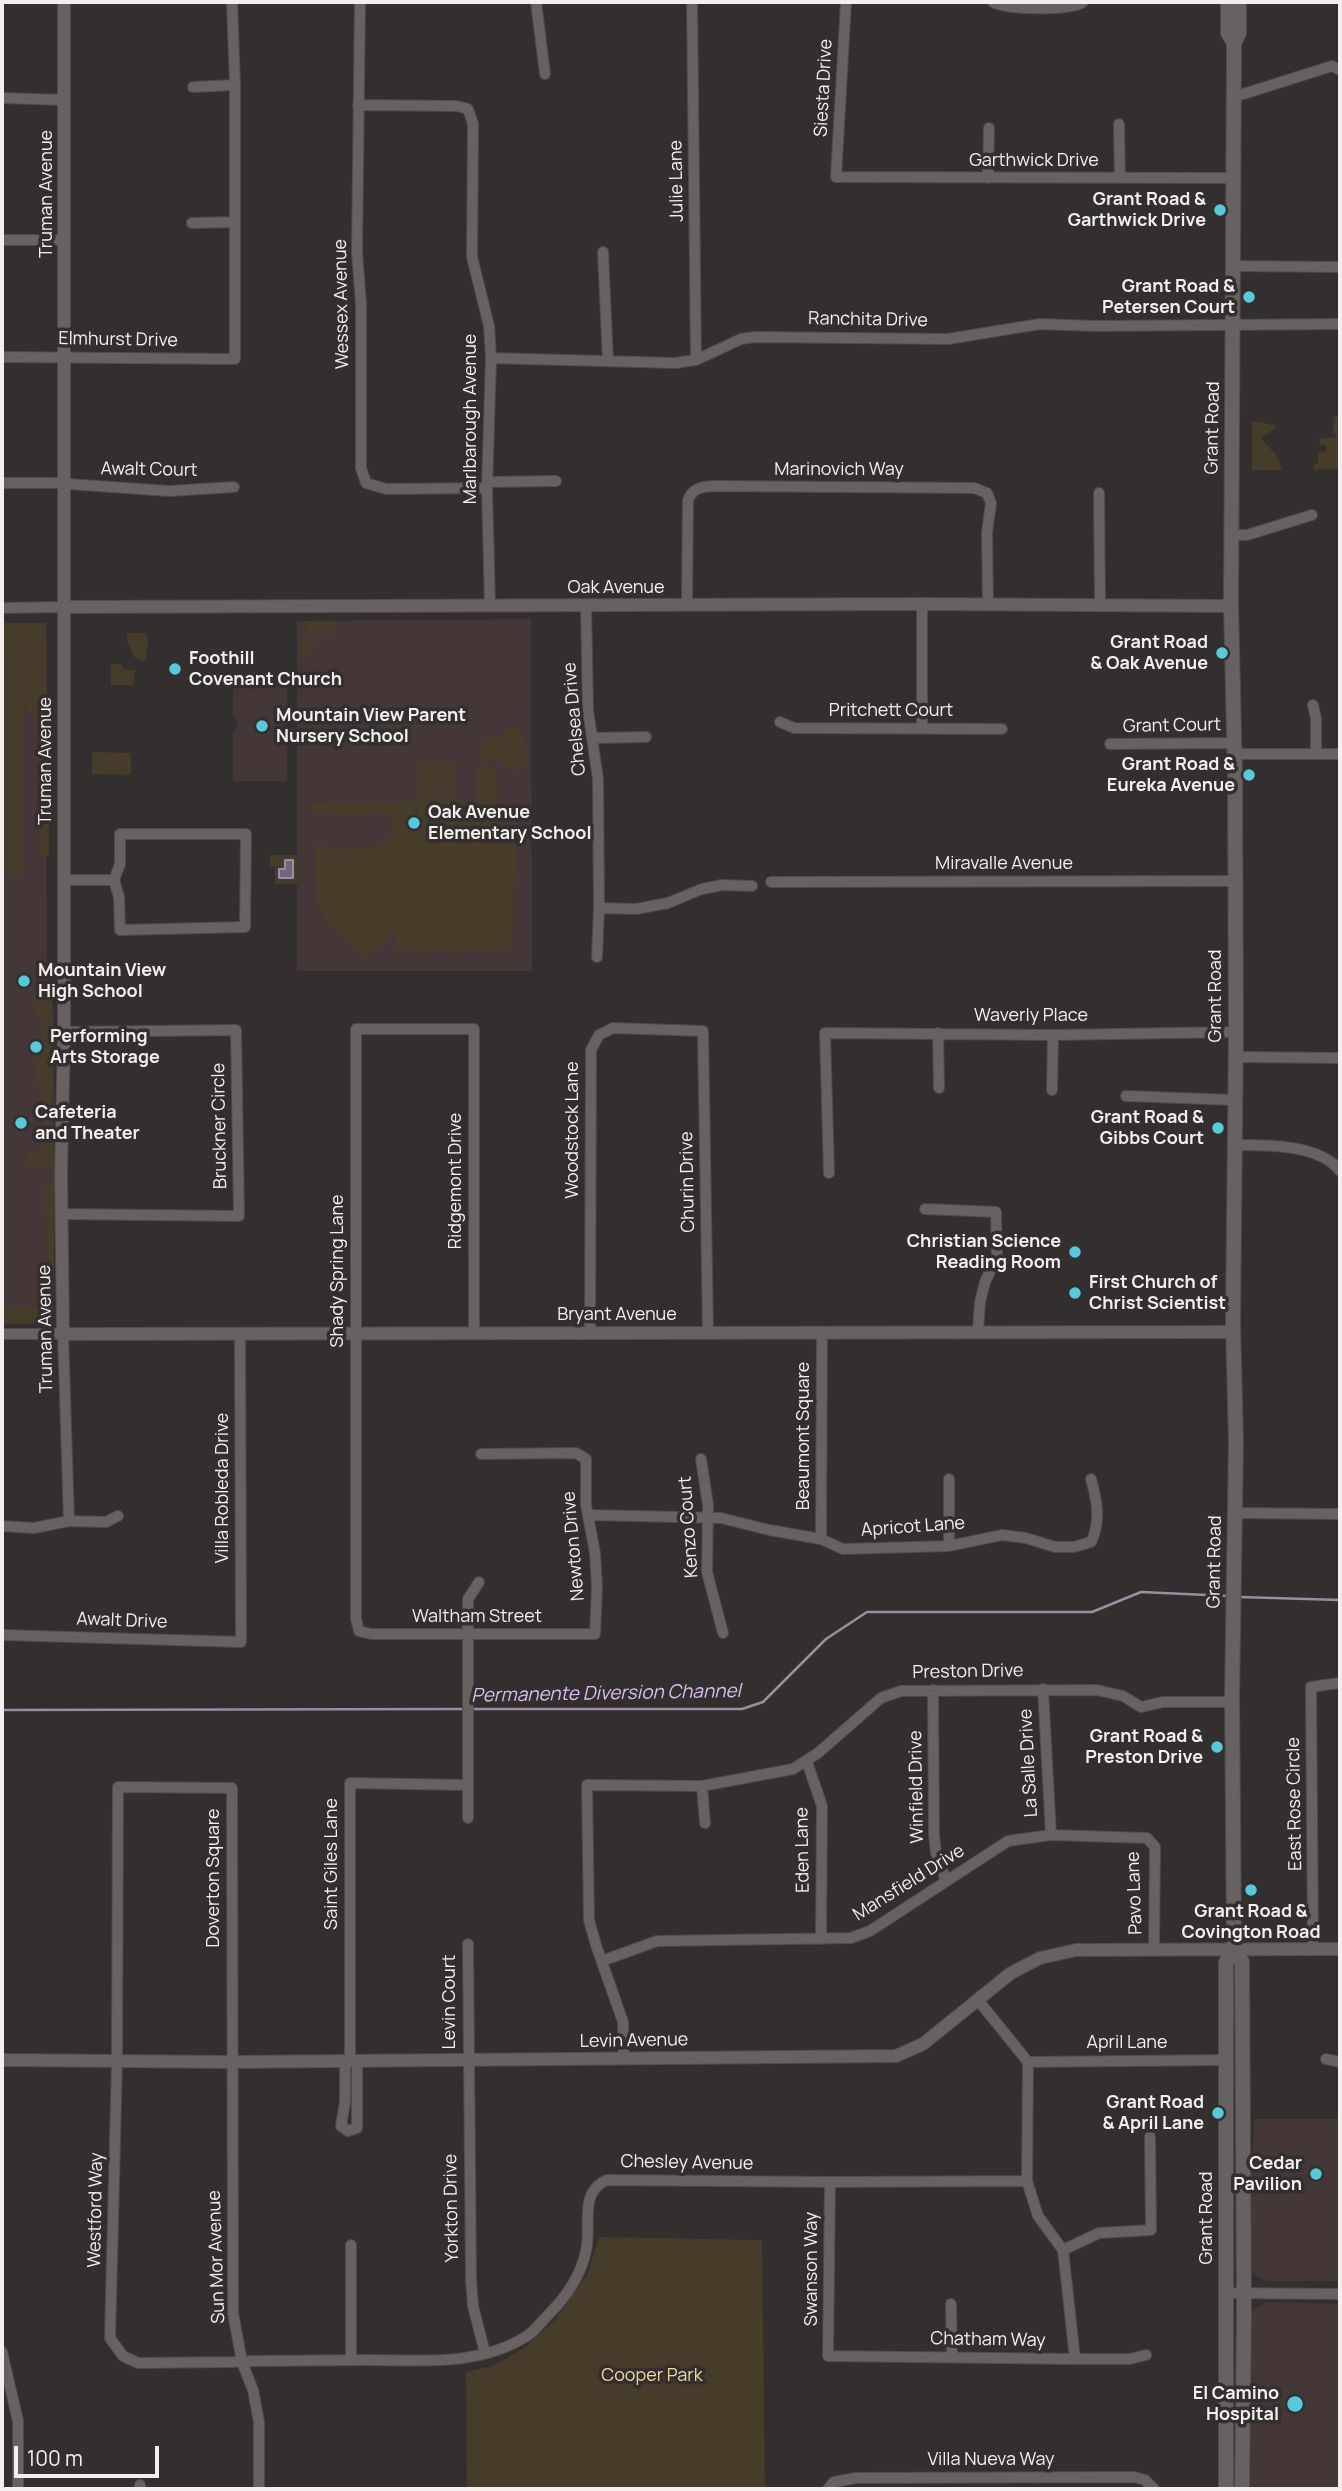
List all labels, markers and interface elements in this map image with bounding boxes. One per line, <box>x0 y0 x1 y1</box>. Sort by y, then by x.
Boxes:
street label: Siesta Drive <box>811 38 837 138</box>
street label: Truman Avenue <box>36 130 58 258</box>
street label: Julie Lane <box>665 140 689 222</box>
street label: Garthwick Drive <box>969 150 1099 172</box>
place label: Grant Road & Garthwick Drive <box>1068 189 1206 232</box>
marker: Grant Road & Garthwick Drive <box>1212 202 1228 218</box>
street label: Wessex Avenue <box>330 239 354 369</box>
place label: Grant Road & Petersen Court <box>1102 276 1235 318</box>
marker: Grant Road & Petersen Court <box>1241 289 1257 305</box>
street label: Ranchita Drive <box>808 308 928 332</box>
street label: Elmhurst Drive <box>58 328 178 352</box>
street label: Marlbarough Avenue <box>460 334 482 504</box>
street label: Grant Road <box>1201 381 1225 475</box>
street label: Awalt Court <box>100 458 198 482</box>
street label: Marinovich Way <box>774 459 904 481</box>
street label: Oak Avenue <box>567 577 665 599</box>
place label: Grant Road & Oak Avenue <box>1090 632 1208 674</box>
marker: Grant Road & Oak Avenue <box>1214 645 1230 661</box>
place label: Foothill Covenant Church <box>189 648 342 690</box>
marker: Foothill Covenant Church <box>167 661 183 677</box>
street label: Chelsea Drive <box>559 661 591 777</box>
street label: Truman Avenue <box>35 697 57 825</box>
street label: Pritchett Court <box>829 700 953 722</box>
place label: Mountain View Parent Nursery School <box>276 705 466 748</box>
street label: Grant Court <box>1123 714 1221 738</box>
marker: Mountain View Parent Nursery School <box>254 718 270 734</box>
place label: Grant Road & Eureka Avenue <box>1107 754 1235 796</box>
marker: Grant Road & Eureka Avenue <box>1241 767 1257 783</box>
place label: Oak Avenue Elementary School <box>428 802 591 844</box>
marker: Oak Avenue Elementary School <box>406 815 422 831</box>
street label: Miravalle Avenue <box>935 853 1073 875</box>
street label: Grant Road <box>1205 950 1227 1042</box>
place label: Mountain View High School <box>38 960 166 1002</box>
marker: Mountain View High School <box>16 973 32 989</box>
street label: Waverly Place <box>974 1005 1088 1027</box>
place label: Performing Arts Storage <box>50 1026 160 1068</box>
marker: Performing Arts Storage <box>28 1039 44 1055</box>
street label: Woodstock Lane <box>562 1061 584 1199</box>
street label: Bruckner Circle <box>208 1063 232 1189</box>
place label: Cafeteria and Theater <box>35 1102 140 1144</box>
place label: Grant Road & Gibbs Court <box>1091 1107 1204 1150</box>
street label: Ridgemont Drive <box>445 1113 467 1249</box>
marker: Cafeteria and Theater <box>13 1115 29 1131</box>
marker: Grant Road & Gibbs Court <box>1210 1120 1226 1136</box>
street label: Churin Drive <box>676 1131 700 1233</box>
street label: Shady Spring Lane <box>327 1194 349 1348</box>
place label: Christian Science Reading Room <box>907 1231 1061 1274</box>
marker: Christian Science Reading Room <box>1067 1244 1083 1260</box>
street label: Truman Avenue <box>34 1265 58 1393</box>
place label: First Church of Christ Scientist <box>1089 1272 1226 1314</box>
marker: First Church of Christ Scientist <box>1067 1285 1083 1301</box>
street label: Bryant Avenue <box>557 1304 677 1326</box>
street label: Beaumont Square <box>793 1362 815 1510</box>
street label: Villa Robleda Drive <box>212 1413 234 1563</box>
street label: Kenzo Court <box>675 1475 703 1579</box>
street label: Newton Drive <box>558 1490 590 1602</box>
street label: Apricot Lane <box>860 1513 966 1541</box>
street label: Grant Road <box>1203 1515 1227 1609</box>
street label: Waltham Street <box>412 1606 542 1628</box>
street label: Awalt Drive <box>76 1609 168 1633</box>
street label: Preston Drive <box>912 1660 1024 1684</box>
water label: Permanente Diversion Channel <box>471 1680 741 1708</box>
street label: La Salle Drive <box>1015 1708 1043 1818</box>
place label: Grant Road & Preston Drive <box>1085 1726 1203 1768</box>
street label: Winfield Drive <box>905 1730 929 1844</box>
street label: East Rose Circle <box>1283 1737 1307 1871</box>
marker: Grant Road & Preston Drive <box>1209 1739 1225 1755</box>
street label: Saint Giles Lane <box>321 1798 343 1930</box>
street label: Eden Lane <box>791 1807 815 1893</box>
street label: Doverton Square <box>203 1808 225 1948</box>
street label: Mansfield Drive <box>849 1840 969 1926</box>
street label: Pavo Lane <box>1123 1851 1147 1935</box>
marker: Grant Road & Covington Road <box>1243 1882 1259 1898</box>
place label: Grant Road & Covington Road <box>1181 1901 1321 1944</box>
street label: Levin Court <box>439 1955 461 2049</box>
street label: Levin Avenue <box>580 2029 688 2053</box>
street label: April Lane <box>1087 2032 1167 2054</box>
place label: Grant Road & April Lane <box>1102 2092 1204 2134</box>
marker: Grant Road & April Lane <box>1210 2105 1226 2121</box>
street label: Chesley Avenue <box>620 2151 754 2175</box>
street label: Westford Way <box>84 2152 108 2268</box>
place label: Cedar Pavilion <box>1233 2153 1302 2196</box>
street label: Yorkton Drive <box>440 2154 464 2262</box>
marker: Cedar Pavilion <box>1308 2166 1324 2182</box>
street label: Grant Road <box>1196 2172 1218 2264</box>
street label: Sun Mor Avenue <box>204 2190 230 2324</box>
street label: Swanson Way <box>801 2212 823 2326</box>
street label: Chatham Way <box>930 2328 1046 2352</box>
park label: Cooper Park <box>601 2365 703 2387</box>
place label: El Camino Hospital <box>1193 2383 1279 2426</box>
marker: El Camino Hospital <box>1285 2394 1305 2414</box>
scale bar <box>18 2432 163 2476</box>
text: 100 m <box>27 2444 83 2472</box>
street label: Villa Nueva Way <box>927 2449 1055 2471</box>

